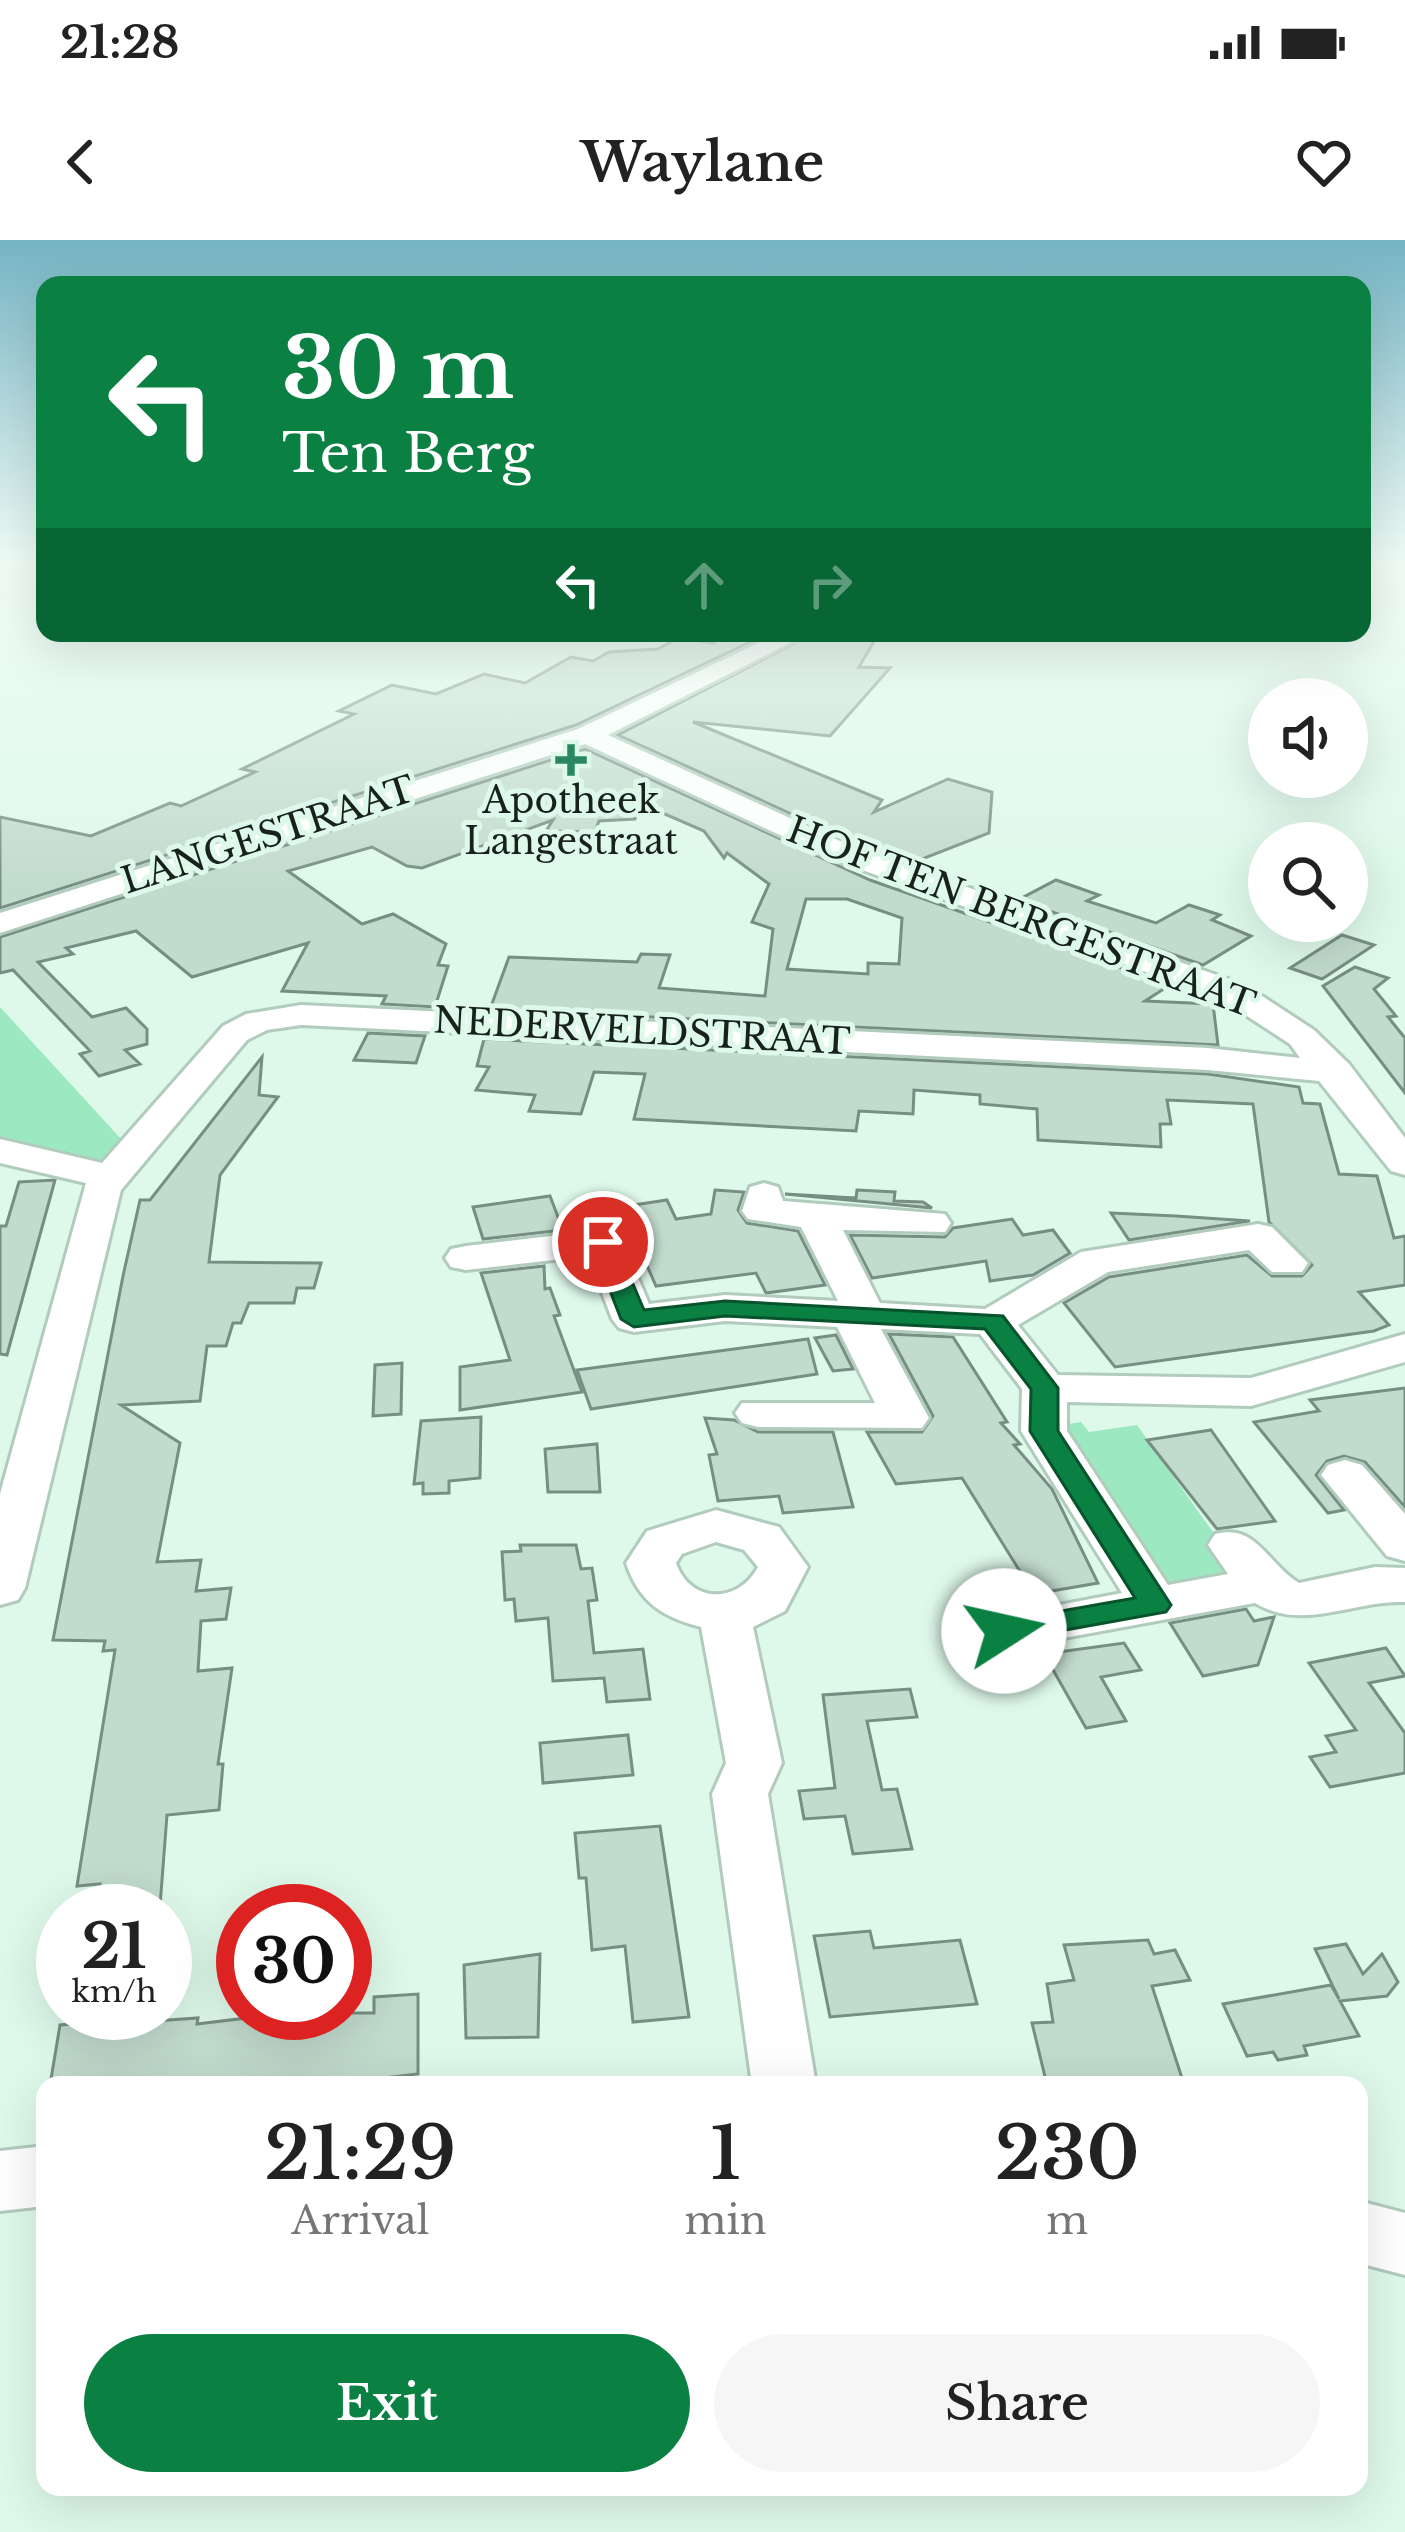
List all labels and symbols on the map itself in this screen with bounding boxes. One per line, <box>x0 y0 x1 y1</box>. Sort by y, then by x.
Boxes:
marker: Apotheek Langestraat <box>558 747 584 773</box>
street label: LANGESTRAAT <box>116 766 420 904</box>
place label: Apotheek Langestraat <box>464 778 678 864</box>
street label: HOF TEN BERGESTRAAT <box>781 807 1261 1027</box>
street label: NEDERVELDSTRAAT <box>432 998 852 1064</box>
pin <box>552 1191 654 1293</box>
position arrow <box>941 1568 1067 1694</box>
speed limit sign: 30 <box>216 1884 372 2040</box>

